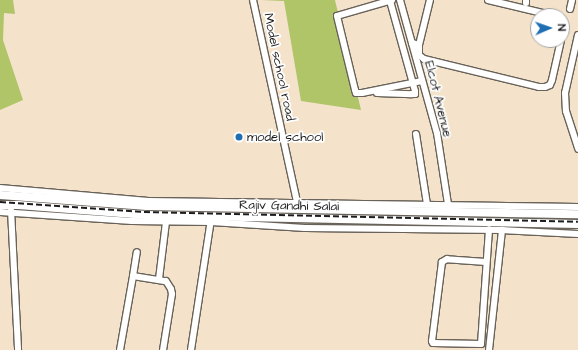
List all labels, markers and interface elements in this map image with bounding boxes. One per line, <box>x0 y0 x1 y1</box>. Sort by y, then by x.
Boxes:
north arrow <box>530 8 570 48</box>
street label: Model school road <box>260 12 298 122</box>
text: N <box>554 24 569 31</box>
street label: Elcot Avenue <box>421 59 455 139</box>
place label: model school <box>247 129 323 145</box>
marker: model school <box>234 132 244 142</box>
street label: Rajiv Gandhi Salai <box>239 197 339 215</box>

